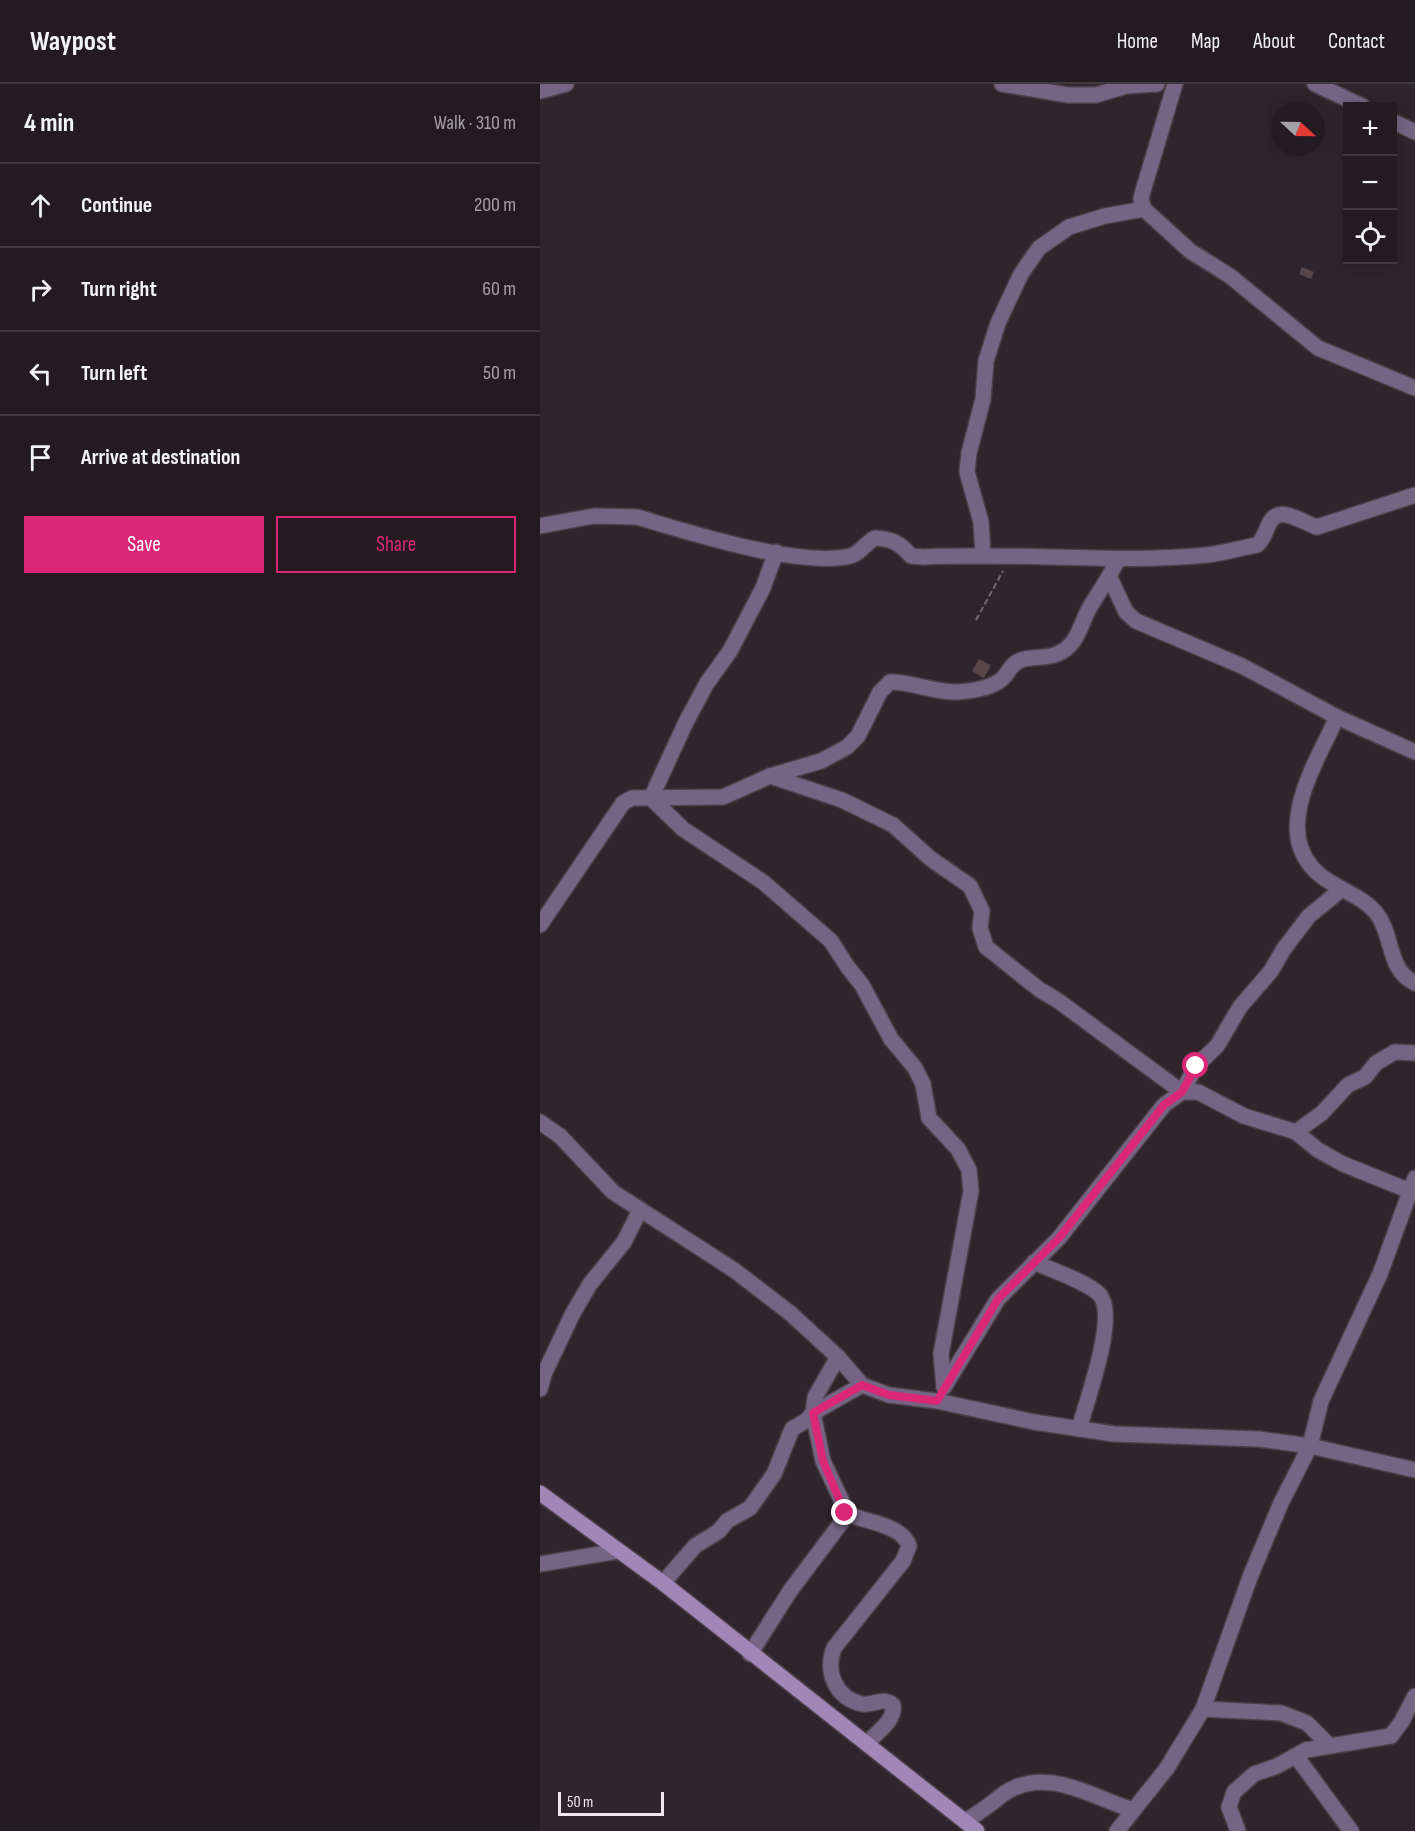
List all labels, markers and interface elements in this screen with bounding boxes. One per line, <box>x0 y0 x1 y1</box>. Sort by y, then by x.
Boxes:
text: Waypost <box>30 25 116 58</box>
text: Home <box>1117 29 1158 54</box>
text: Map <box>1191 29 1220 54</box>
text: About <box>1253 29 1295 54</box>
text: Contact <box>1328 29 1385 54</box>
north arrow <box>1271 102 1325 156</box>
map controls <box>1343 102 1397 264</box>
button: + <box>1343 102 1397 156</box>
text: 4 min <box>24 108 74 139</box>
text: Walk · 310 m <box>434 111 516 135</box>
button: − <box>1343 156 1397 210</box>
icon: ahead <box>24 189 57 222</box>
text: Continue <box>81 192 152 219</box>
text: 200 m <box>474 193 516 217</box>
button: locate <box>1343 210 1397 264</box>
icon: right <box>24 273 57 306</box>
text: Turn right <box>81 276 157 303</box>
text: 60 m <box>482 277 516 301</box>
icon: left <box>24 357 57 390</box>
text: Turn left <box>81 360 147 387</box>
text: 50 m <box>483 361 516 385</box>
icon: arrive <box>24 441 57 474</box>
text: Arrive at destination <box>81 444 240 471</box>
button: Save <box>24 516 264 573</box>
button: Share <box>276 516 516 573</box>
route start <box>1182 1052 1208 1078</box>
route end <box>831 1499 857 1525</box>
scale bar <box>558 1789 664 1816</box>
text: 50 m <box>567 1793 593 1812</box>

